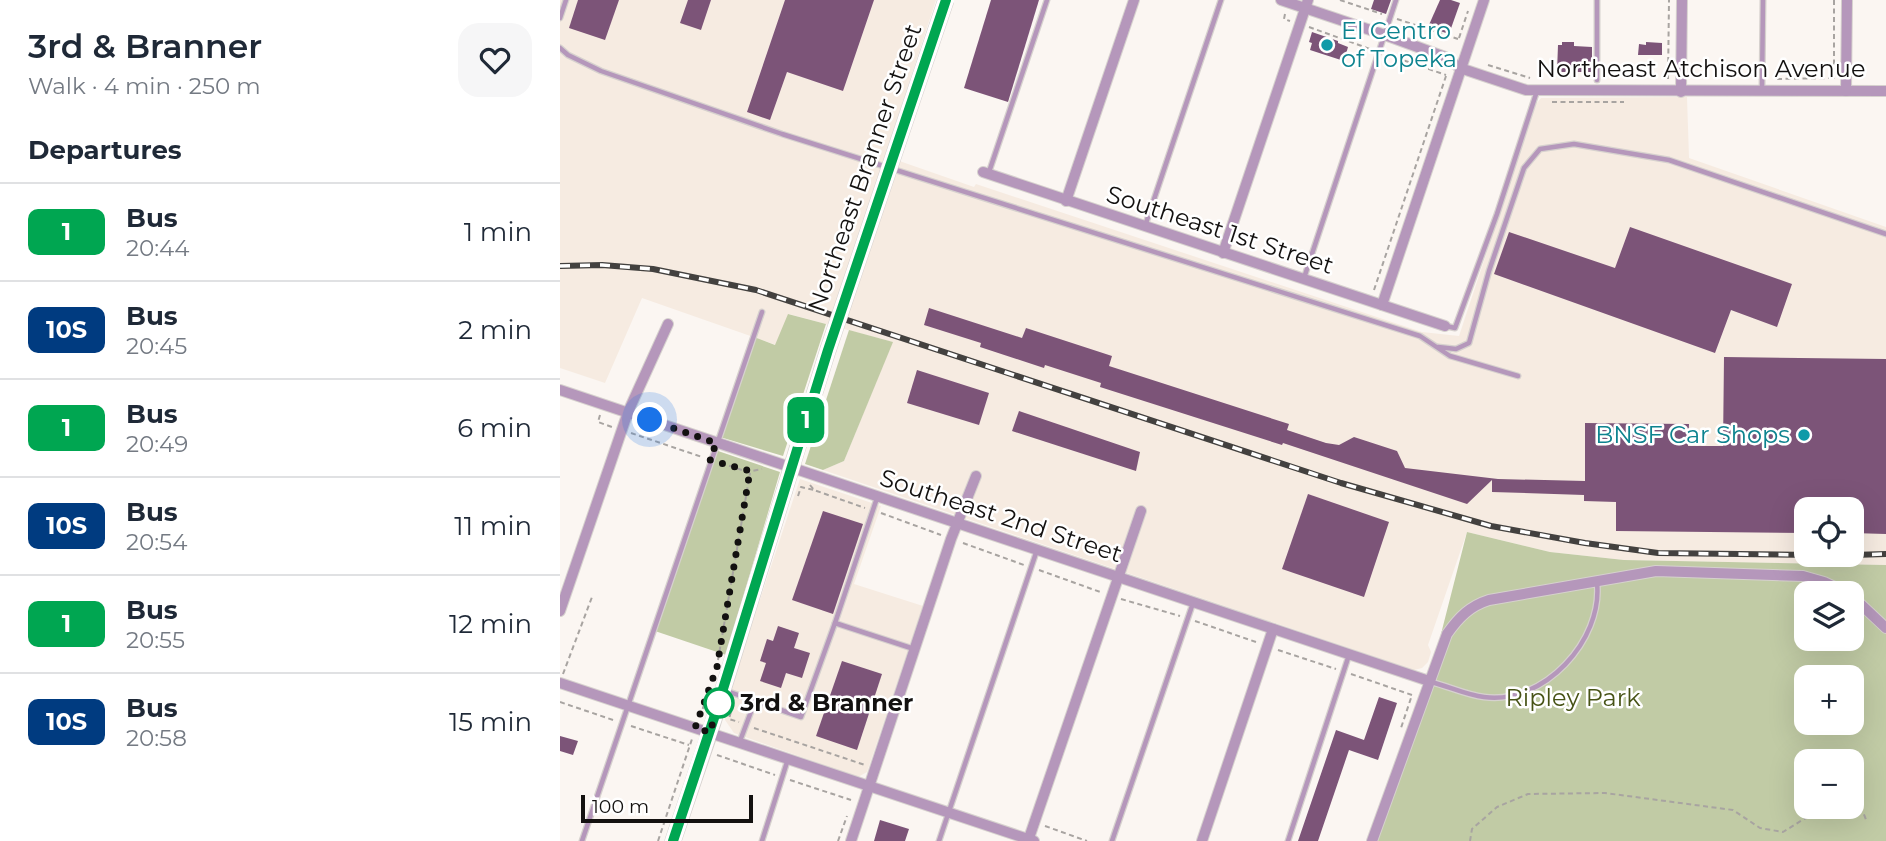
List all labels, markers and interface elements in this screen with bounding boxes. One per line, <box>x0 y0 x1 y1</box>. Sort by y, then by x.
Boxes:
place label: El Centro of Topeka <box>1341 16 1457 73</box>
street label: Northeast Branner Street <box>802 20 928 316</box>
button: heart <box>458 23 532 97</box>
text: 3rd & Branner <box>28 26 262 66</box>
marker: El Centro of Topeka <box>1319 37 1335 53</box>
street label: Northeast Atchison Avenue <box>1537 54 1865 83</box>
text: Walk · 4 min · 250 m <box>28 72 261 100</box>
text: Departures <box>28 134 182 166</box>
street label: Southeast 1st Street <box>1103 179 1338 280</box>
text: Bus <box>126 202 178 234</box>
text: 1 min <box>464 216 532 248</box>
text: 1 <box>62 217 71 246</box>
text: 20:44 <box>126 234 190 262</box>
text: Bus <box>126 300 178 332</box>
text: 2 min <box>458 314 532 346</box>
text: 10S <box>46 315 87 344</box>
text: 20:45 <box>126 332 187 360</box>
line badge: 1 <box>783 397 829 443</box>
text: Bus <box>126 398 178 430</box>
your location <box>632 402 667 437</box>
text: 1 <box>801 405 811 434</box>
text: 6 min <box>457 412 532 444</box>
text: 1 <box>62 413 71 442</box>
place label: BNSF Car Shops <box>1595 420 1790 449</box>
marker: BNSF Car Shops <box>1796 427 1812 443</box>
text: 20:49 <box>126 430 188 458</box>
street label: Southeast 2nd Street <box>876 463 1126 568</box>
text: Bus <box>126 496 178 528</box>
map controls <box>1794 497 1864 819</box>
button: locate <box>1794 497 1864 567</box>
text: 11 min <box>454 510 532 542</box>
text: 10S <box>46 511 87 540</box>
text: 20:54 <box>126 528 187 556</box>
button: layers <box>1794 581 1864 651</box>
text: Bus <box>126 594 178 626</box>
text: 12 min <box>449 608 532 640</box>
text: 1 <box>62 609 71 638</box>
text: 20:55 <box>126 626 185 654</box>
button: + <box>1794 665 1864 735</box>
park label: Ripley Park <box>1506 683 1641 712</box>
marker: 3rd & Branner <box>704 688 734 718</box>
place label: 3rd & Branner <box>739 688 913 717</box>
text: Bus <box>126 692 178 724</box>
text: 15 min <box>449 706 532 738</box>
text: 10S <box>46 707 87 736</box>
text: 20:58 <box>126 724 187 752</box>
button: − <box>1794 749 1864 819</box>
scale bar <box>581 792 752 824</box>
text: 100 m <box>592 795 649 818</box>

